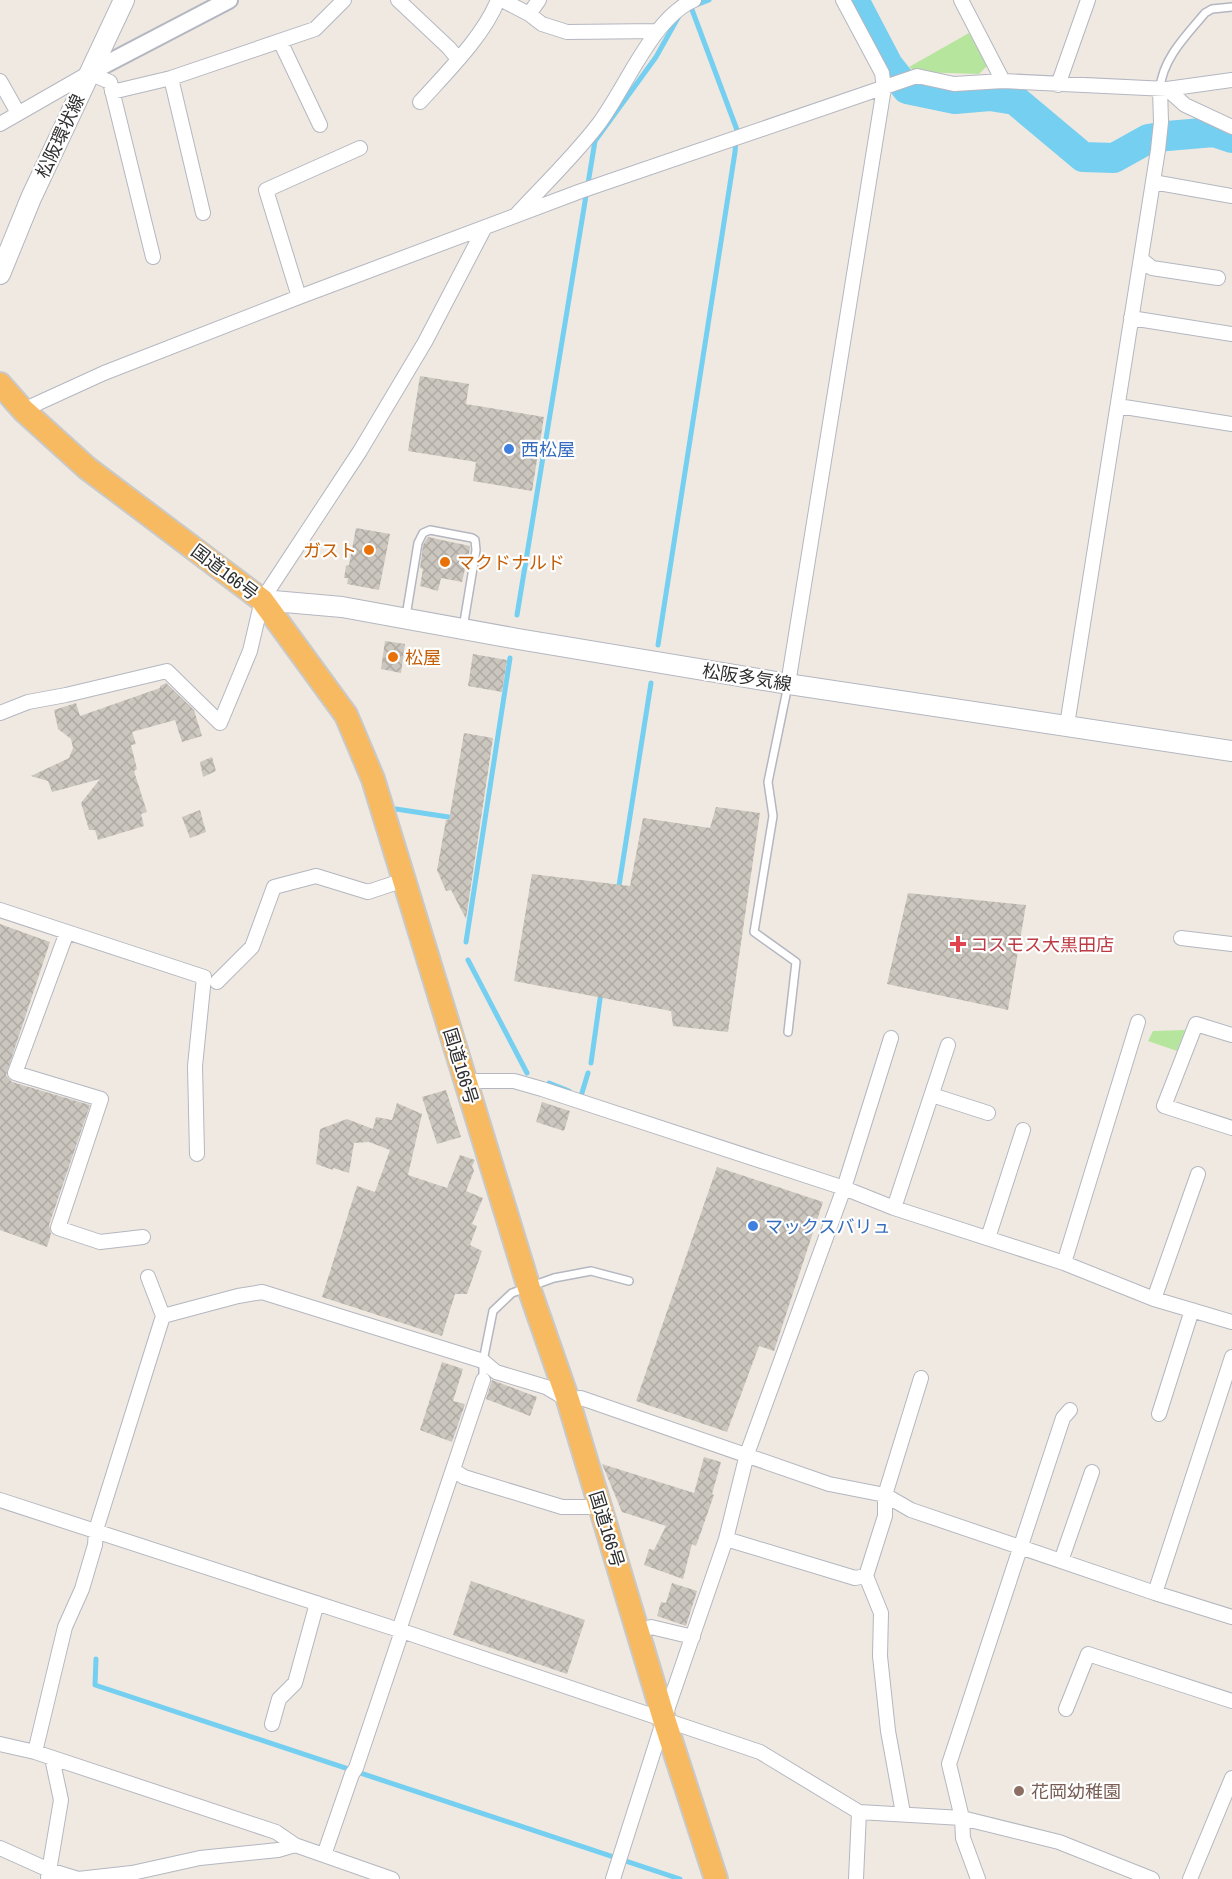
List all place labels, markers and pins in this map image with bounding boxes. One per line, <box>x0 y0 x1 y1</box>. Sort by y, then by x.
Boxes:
place label: 西松屋 <box>521 437 575 462</box>
marker: 西松屋 <box>502 442 516 456</box>
place label: ガスト <box>303 538 357 563</box>
marker: ガスト <box>362 543 376 557</box>
place label: マクドナルド <box>457 550 565 575</box>
marker: マクドナルド <box>438 555 452 569</box>
place label: 松屋 <box>405 645 441 670</box>
marker: 松屋 <box>386 650 400 664</box>
place label: コスモス大黒田店 <box>970 932 1114 957</box>
marker: コスモス大黒田店 <box>951 937 965 951</box>
place label: マックスバリュ <box>765 1214 890 1239</box>
marker: マックスバリュ <box>746 1219 760 1233</box>
place label: 花岡幼稚園 <box>1031 1779 1121 1804</box>
marker: 花岡幼稚園 <box>1012 1784 1026 1798</box>

